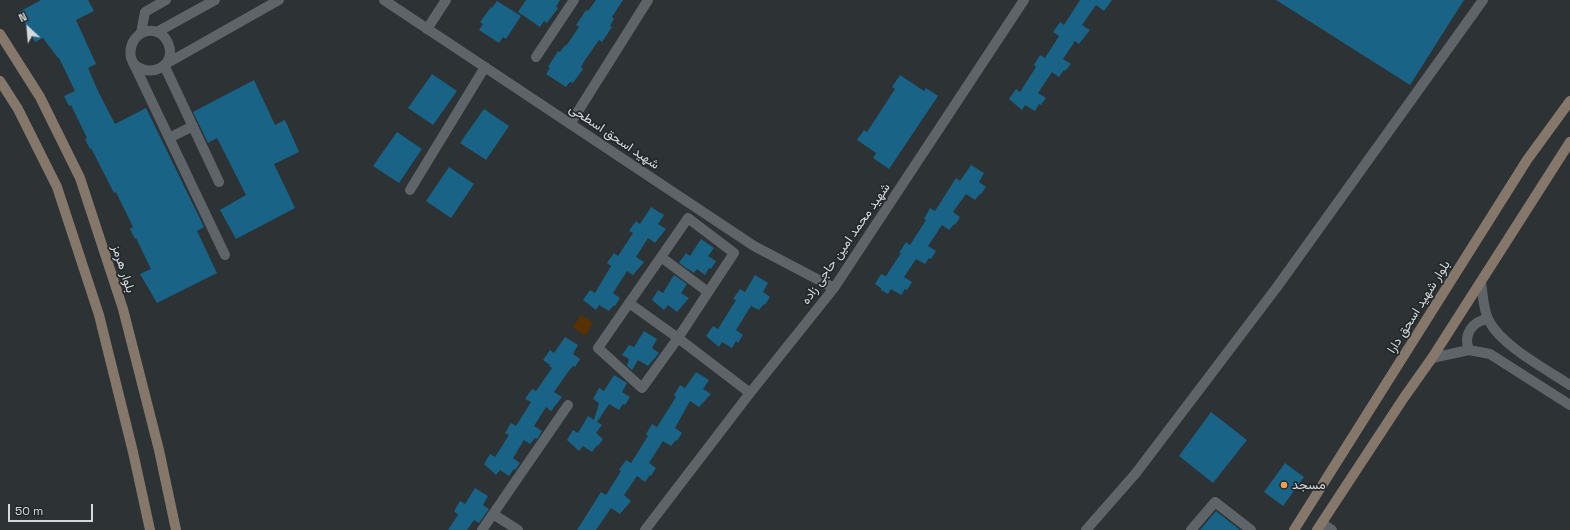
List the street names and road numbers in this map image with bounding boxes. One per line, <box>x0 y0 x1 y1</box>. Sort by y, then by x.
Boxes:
street label: شهید اسحق اسطحی <box>566 101 662 173</box>
street label: شهید محمد امین حاجی زاده <box>798 180 894 308</box>
street label: بلوار هرمز <box>108 243 138 295</box>
street label: بلوار شهید اسحق دارا <box>1384 258 1454 356</box>

